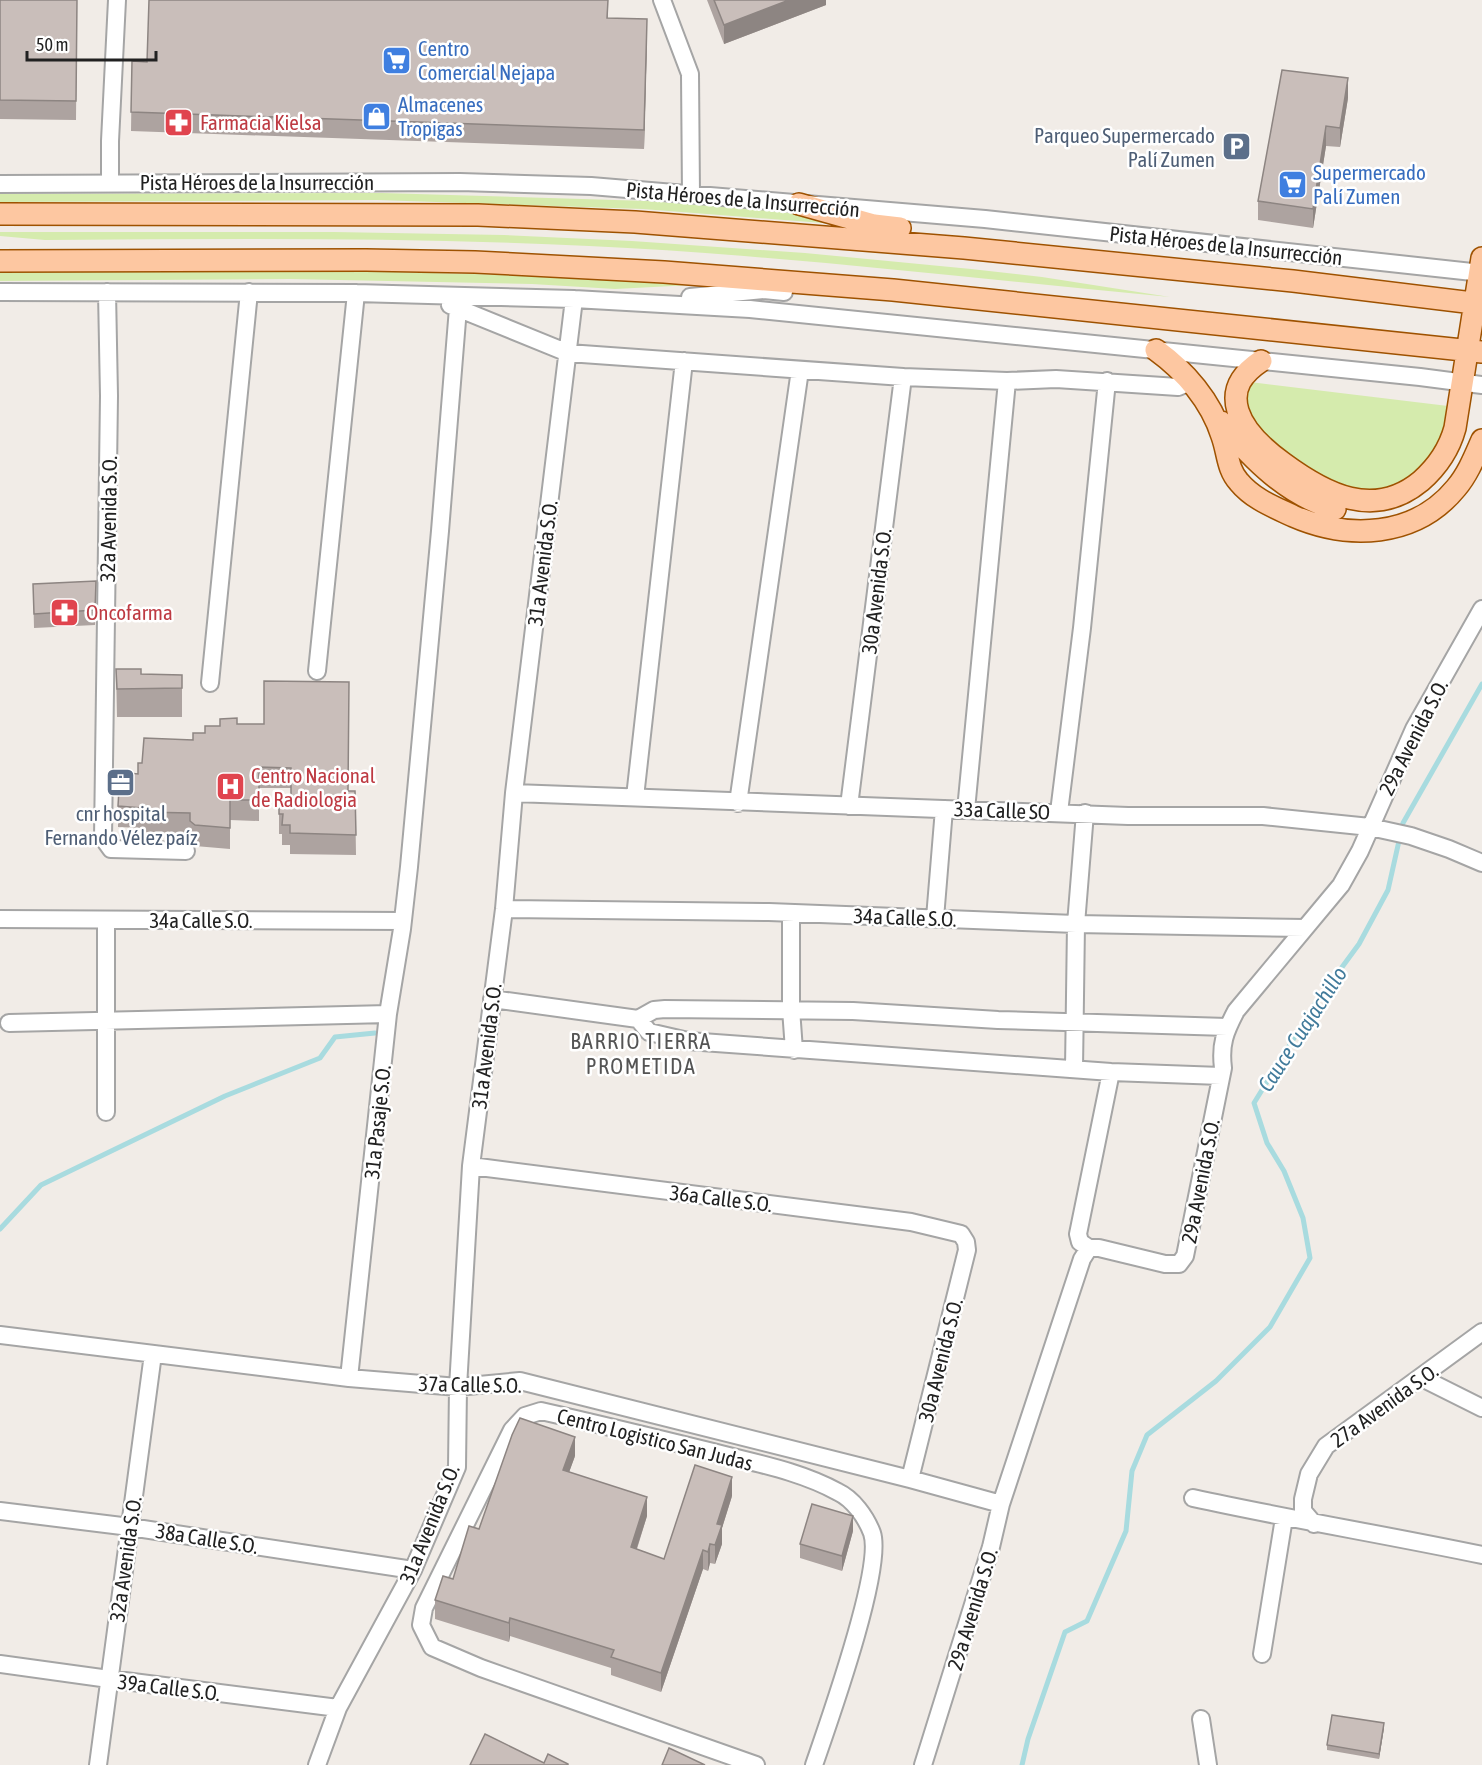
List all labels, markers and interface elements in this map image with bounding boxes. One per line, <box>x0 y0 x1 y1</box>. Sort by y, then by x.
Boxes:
scale bar <box>27 24 156 62</box>
text: 50 m <box>36 34 68 55</box>
place label: Centro Comercial Nejapa <box>418 36 555 84</box>
supermarket icon: Centro Comercial Nejapa <box>381 44 413 76</box>
place label: Almacenes Tropigas <box>398 92 483 140</box>
shop icon: Almacenes Tropigas <box>361 100 393 132</box>
pharmacy icon: Farmacia Kielsa <box>163 106 195 138</box>
place label: Farmacia Kielsa <box>200 110 322 134</box>
place label: Parqueo Supermercado Palí Zumen <box>1034 123 1215 171</box>
parking icon: Parqueo Supermercado Palí Zumen <box>1220 131 1252 163</box>
place label: Supermercado Palí Zumen <box>1313 160 1426 208</box>
supermarket icon: Supermercado Palí Zumen <box>1276 168 1308 200</box>
street label: Pista Héroes de la Insurrección <box>140 170 374 194</box>
street label: Pista Héroes de la Insurrección <box>625 177 861 221</box>
street label: Pista Héroes de la Insurrección <box>1108 221 1344 269</box>
street label: 32a Avenida S.O. <box>95 456 121 582</box>
street label: 31a Avenida S.O. <box>522 499 562 627</box>
street label: 30a Avenida S.O. <box>856 527 896 655</box>
pharmacy icon: Oncofarma <box>49 596 81 628</box>
place label: Oncofarma <box>86 600 173 624</box>
street label: 29a Avenida S.O. <box>1374 675 1452 799</box>
place label: Centro Nacional de Radiologia <box>251 763 376 811</box>
office icon: cnr hospital Fernando Vélez paíz <box>105 766 137 798</box>
hospital icon: Centro Nacional de Radiologia <box>214 771 246 803</box>
street label: 33a Calle SO <box>954 796 1050 824</box>
place label: cnr hospital Fernando Vélez paíz <box>44 801 198 849</box>
street label: 34a Calle S.O. <box>853 903 957 931</box>
street label: 34a Calle S.O. <box>149 908 253 932</box>
water label: Cauce Cuajachillo <box>1252 962 1352 1096</box>
street label: 31a Avenida S.O. <box>466 982 506 1110</box>
district label: BARRIO TIERRA PROMETIDA <box>570 1028 712 1079</box>
street label: 31a Pasaje S.O. <box>359 1064 395 1180</box>
street label: 29a Avenida S.O. <box>1176 1117 1224 1245</box>
street label: 36a Calle S.O. <box>668 1180 774 1216</box>
street label: 30a Avenida S.O. <box>913 1296 967 1424</box>
street label: 27a Avenida S.O. <box>1326 1358 1442 1452</box>
street label: 37a Calle S.O. <box>418 1371 522 1397</box>
street label: Centro Logistico San Judas <box>555 1403 755 1475</box>
street label: 31a Avenida S.O. <box>394 1461 464 1587</box>
street label: 32a Avenida S.O. <box>104 1495 146 1623</box>
street label: 38a Calle S.O. <box>154 1518 260 1558</box>
street label: 29a Avenida S.O. <box>942 1545 1002 1673</box>
street label: 39a Calle S.O. <box>116 1669 222 1705</box>

